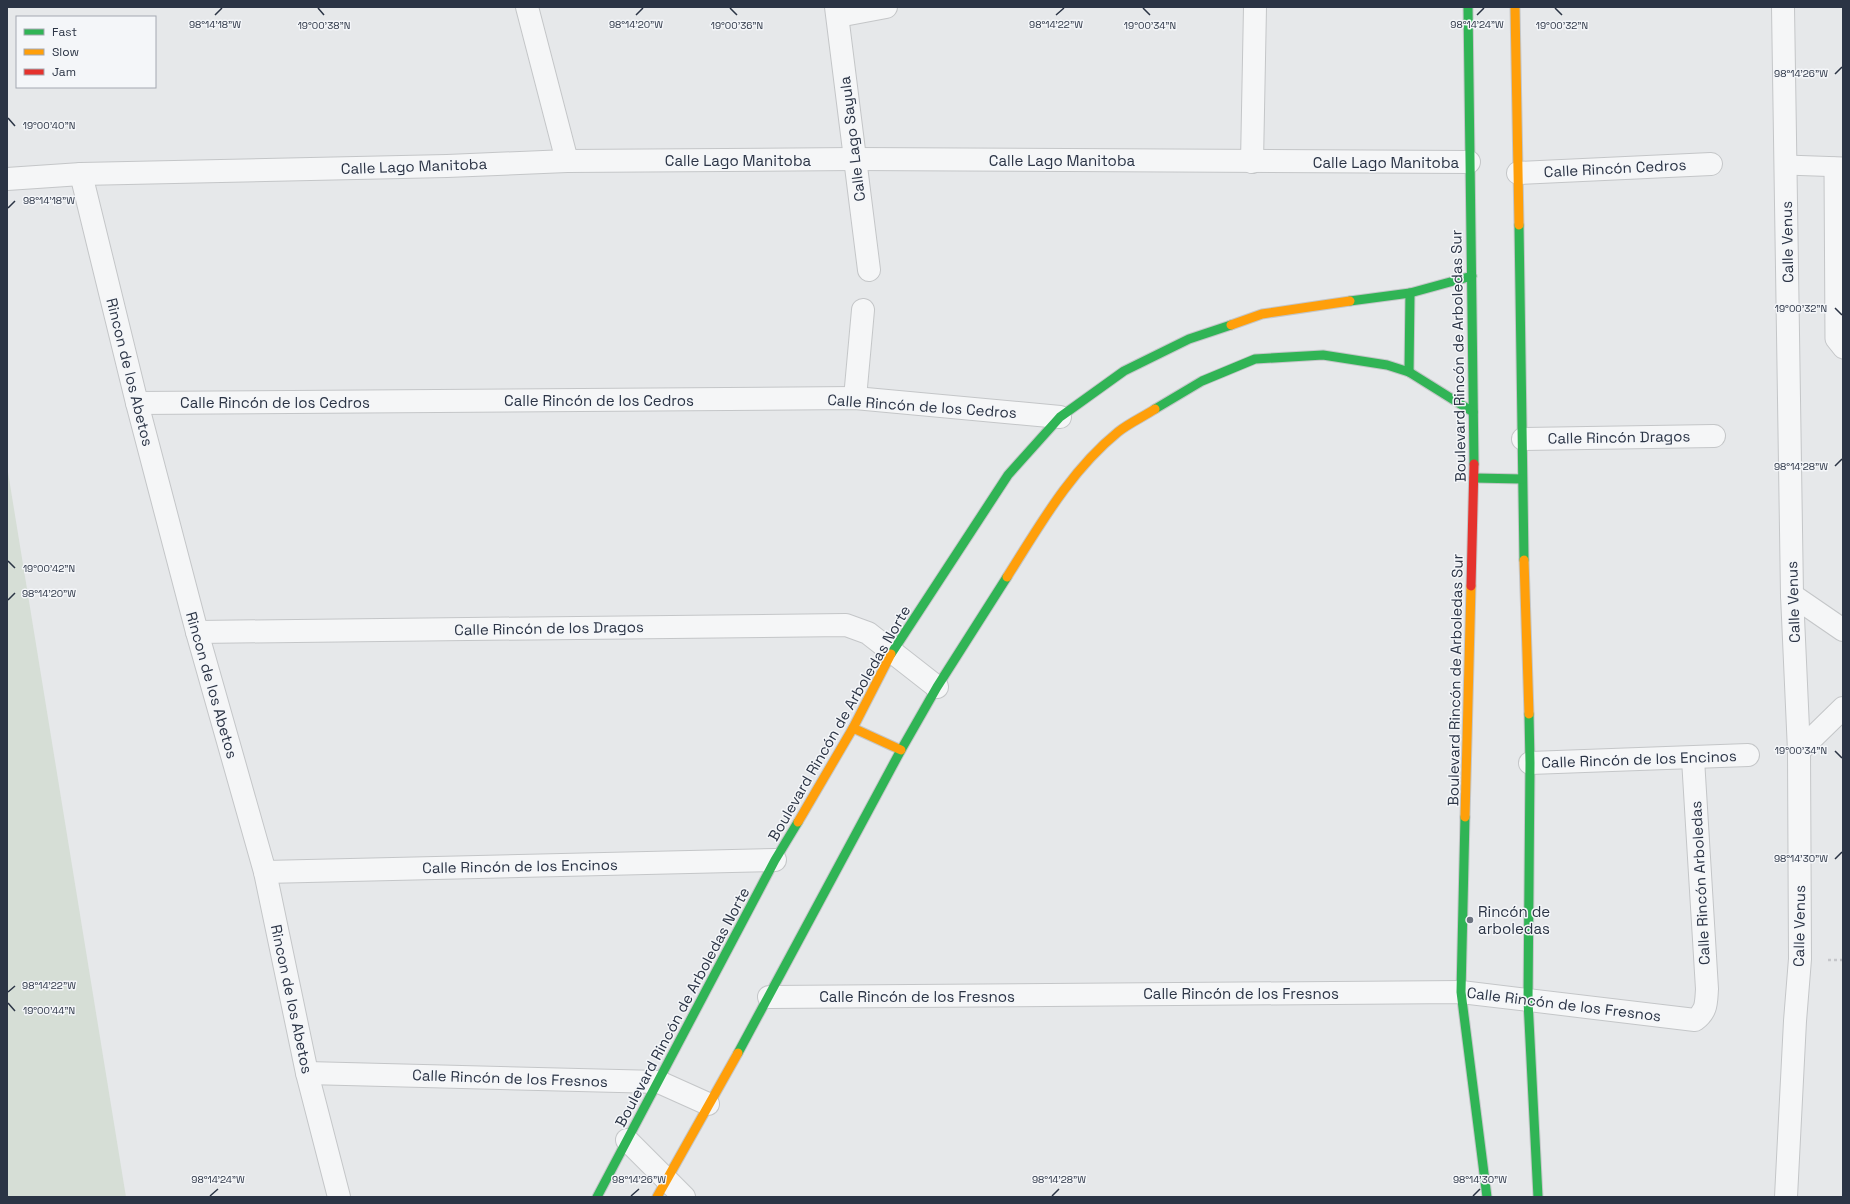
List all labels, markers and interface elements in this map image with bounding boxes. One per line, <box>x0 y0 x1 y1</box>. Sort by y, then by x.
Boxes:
legend <box>16 16 156 88</box>
text: 98°14'18"W <box>189 18 241 31</box>
text: 98°14'20"W <box>609 18 663 31</box>
text: 98°14'22"W <box>1029 18 1083 31</box>
text: 98°14'24"W <box>1450 18 1504 31</box>
text: 19°00'38"N <box>298 19 350 32</box>
text: 19°00'36"N <box>711 19 763 32</box>
text: 19°00'34"N <box>1124 19 1176 32</box>
text: 19°00'32"N <box>1536 19 1588 32</box>
text: Fast <box>52 24 77 40</box>
text: Slow <box>52 44 79 60</box>
text: Jam <box>52 64 76 80</box>
text: 98°14'26"W <box>1774 67 1828 80</box>
street label: Calle Lago Sayula <box>835 75 869 203</box>
text: 19°00'40"N <box>23 119 75 132</box>
street label: Calle Lago Manitoba <box>665 151 812 170</box>
street label: Calle Lago Manitoba <box>989 151 1136 170</box>
street label: Calle Lago Manitoba <box>1313 153 1460 172</box>
street label: Calle Lago Manitoba <box>341 154 488 178</box>
street label: Calle Rincón Cedros <box>1543 155 1687 181</box>
text: 98°14'18"W <box>23 194 75 207</box>
street label: Calle Venus <box>1777 201 1797 283</box>
street label: Boulevard Rincón de Arboledas Sur <box>1446 229 1470 482</box>
street label: Rincon de los Abetos <box>102 296 158 448</box>
text: 19°00'32"N <box>1775 302 1827 315</box>
street label: Calle Rincón de los Cedros <box>827 390 1017 422</box>
street label: Calle Rincón de los Cedros <box>504 391 694 410</box>
street label: Calle Rincón de los Cedros <box>180 393 370 412</box>
street label: Calle Rincón Dragos <box>1548 426 1691 448</box>
text: 98°14'28"W <box>1774 460 1828 473</box>
street label: Boulevard Rincón de Arboledas Sur <box>1443 553 1467 806</box>
street label: Calle Venus <box>1782 561 1804 643</box>
text: 19°00'42"N <box>23 562 75 575</box>
text: 98°14'20"W <box>22 587 76 600</box>
street label: Boulevard Rincón de Arboledas Norte <box>764 602 914 844</box>
street label: Rincon de los Abetos <box>182 609 242 761</box>
street label: Calle Rincón de los Dragos <box>454 617 644 639</box>
text: 19°00'34"N <box>1775 744 1827 757</box>
street label: Calle Rincón de los Encinos <box>1541 746 1737 772</box>
street label: Calle Rincón Arboledas <box>1686 800 1714 966</box>
text: 98°14'30"W <box>1774 852 1828 865</box>
street label: Calle Rincón de los Encinos <box>422 855 618 877</box>
street label: Boulevard Rincón de Arboledas Norte <box>611 884 754 1130</box>
street label: Calle Venus <box>1789 885 1809 967</box>
place label: Rincón de arboledas <box>1478 902 1550 938</box>
marker: Rincón de arboledas <box>1465 915 1475 925</box>
street label: Rincon de los Abetos <box>267 923 317 1075</box>
text: 98°14'22"W <box>22 979 76 992</box>
street label: Calle Rincón de los Fresnos <box>1466 983 1662 1025</box>
street label: Calle Rincón de los Fresnos <box>1143 984 1339 1003</box>
street label: Calle Rincón de los Fresnos <box>819 987 1015 1006</box>
text: 19°00'44"N <box>23 1004 75 1017</box>
street label: Calle Rincón de los Fresnos <box>412 1065 608 1091</box>
text: 98°14'24"W <box>191 1173 245 1186</box>
text: 98°14'26"W <box>612 1173 666 1186</box>
text: 98°14'28"W <box>1032 1173 1086 1186</box>
text: 98°14'30"W <box>1453 1173 1507 1186</box>

